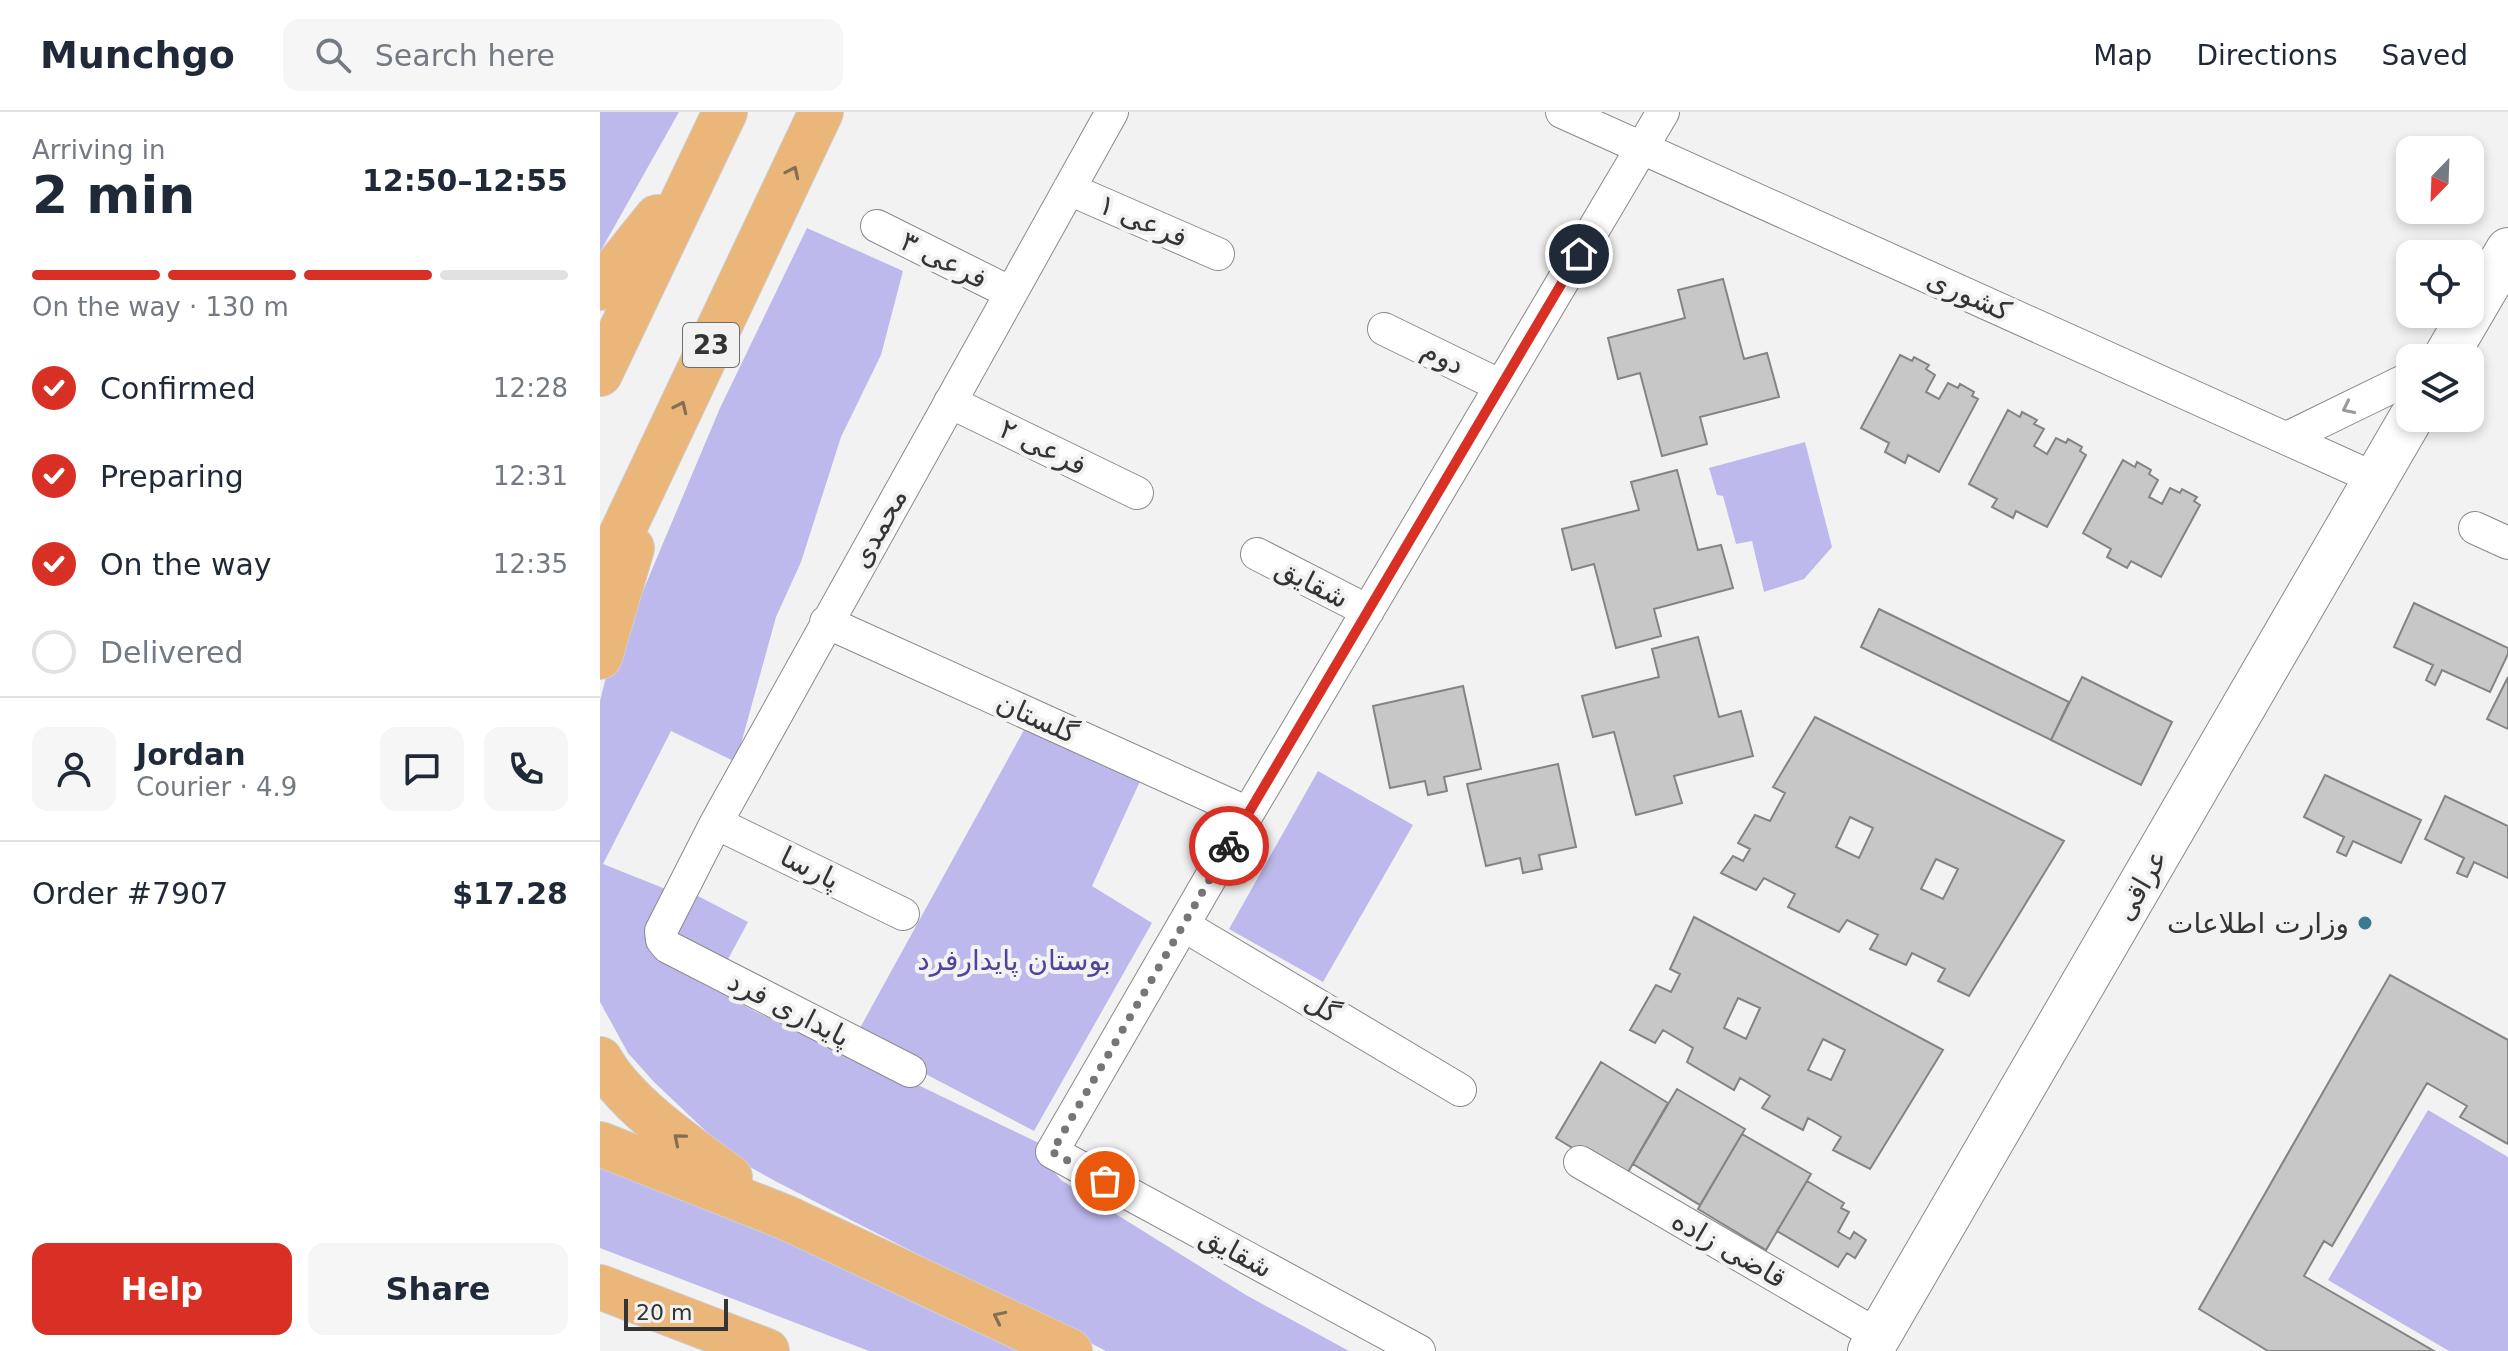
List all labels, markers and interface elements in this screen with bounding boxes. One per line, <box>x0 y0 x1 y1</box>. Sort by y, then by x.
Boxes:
search box <box>283 19 843 91</box>
text: Munchgo <box>40 33 235 77</box>
icon: search <box>311 33 355 77</box>
text: Search here <box>375 38 555 73</box>
text: Map <box>2093 39 2152 72</box>
text: Directions <box>2196 39 2337 72</box>
text: Saved <box>2381 39 2468 72</box>
text: Arriving in <box>32 135 166 165</box>
north arrow <box>2396 136 2484 224</box>
map controls <box>2396 136 2484 432</box>
text: 12:50–12:55 <box>362 163 568 198</box>
text: 2 min <box>32 165 195 225</box>
one-way arrow <box>783 166 799 181</box>
street label: فرعی ۱ <box>1094 188 1192 254</box>
pin <box>1545 220 1613 288</box>
street label: فرعی ۳ <box>895 224 993 296</box>
icon: home <box>1557 232 1601 276</box>
button: locate <box>2396 240 2484 328</box>
street label: کشوری <box>1922 262 2017 328</box>
text: On the way · 130 m <box>32 292 289 322</box>
road number: 23 <box>683 323 739 367</box>
street label: دوم <box>1416 333 1470 381</box>
button: layers <box>2396 344 2484 432</box>
icon: check <box>32 366 76 410</box>
text: Confirmed <box>100 371 256 406</box>
text: 12:28 <box>493 373 568 403</box>
one-way arrow <box>2342 398 2357 414</box>
one-way arrow <box>671 401 687 416</box>
street label: فرعی ۲ <box>994 412 1092 482</box>
icon: check <box>32 454 76 498</box>
text: Preparing <box>100 459 244 494</box>
text: 12:31 <box>493 461 568 491</box>
street label: محمدی <box>844 482 914 574</box>
icon: check <box>32 542 76 586</box>
text: On the way <box>100 547 272 582</box>
text: 12:35 <box>493 549 568 579</box>
street label: شقایق <box>1270 551 1354 615</box>
text: Delivered <box>100 635 244 670</box>
street label: گلستان <box>991 686 1083 751</box>
button: person <box>32 727 116 811</box>
button: chat <box>380 727 464 811</box>
button: phone <box>484 727 568 811</box>
text: Jordan <box>136 737 246 772</box>
text: Courier · 4.9 <box>136 772 297 802</box>
courier <box>1189 806 1269 886</box>
icon: bike <box>1207 824 1251 868</box>
street label: پارسا <box>775 840 845 896</box>
street label: عراقی <box>2108 844 2174 926</box>
text: Order #7907 <box>32 876 228 911</box>
text: $17.28 <box>452 876 568 911</box>
place label: وزارت اطلاعات <box>2167 907 2349 940</box>
marker: وزارت اطلاعات <box>2356 914 2374 932</box>
park label: بوستان پایدارفرد <box>917 944 1111 977</box>
street label: پایداری فرد <box>723 964 855 1054</box>
street label: گل <box>1299 984 1346 1030</box>
one-way arrow <box>673 1134 688 1149</box>
pin <box>1071 1147 1139 1215</box>
icon: bag <box>1083 1159 1127 1203</box>
street label: قاضی زاده <box>1666 1203 1792 1295</box>
street label: شقایق <box>1194 1219 1278 1285</box>
button: Help <box>32 1243 292 1335</box>
button: Share <box>308 1243 568 1335</box>
scale bar <box>624 1295 728 1331</box>
text: 20 m <box>636 1300 692 1325</box>
one-way arrow <box>993 1311 1008 1327</box>

